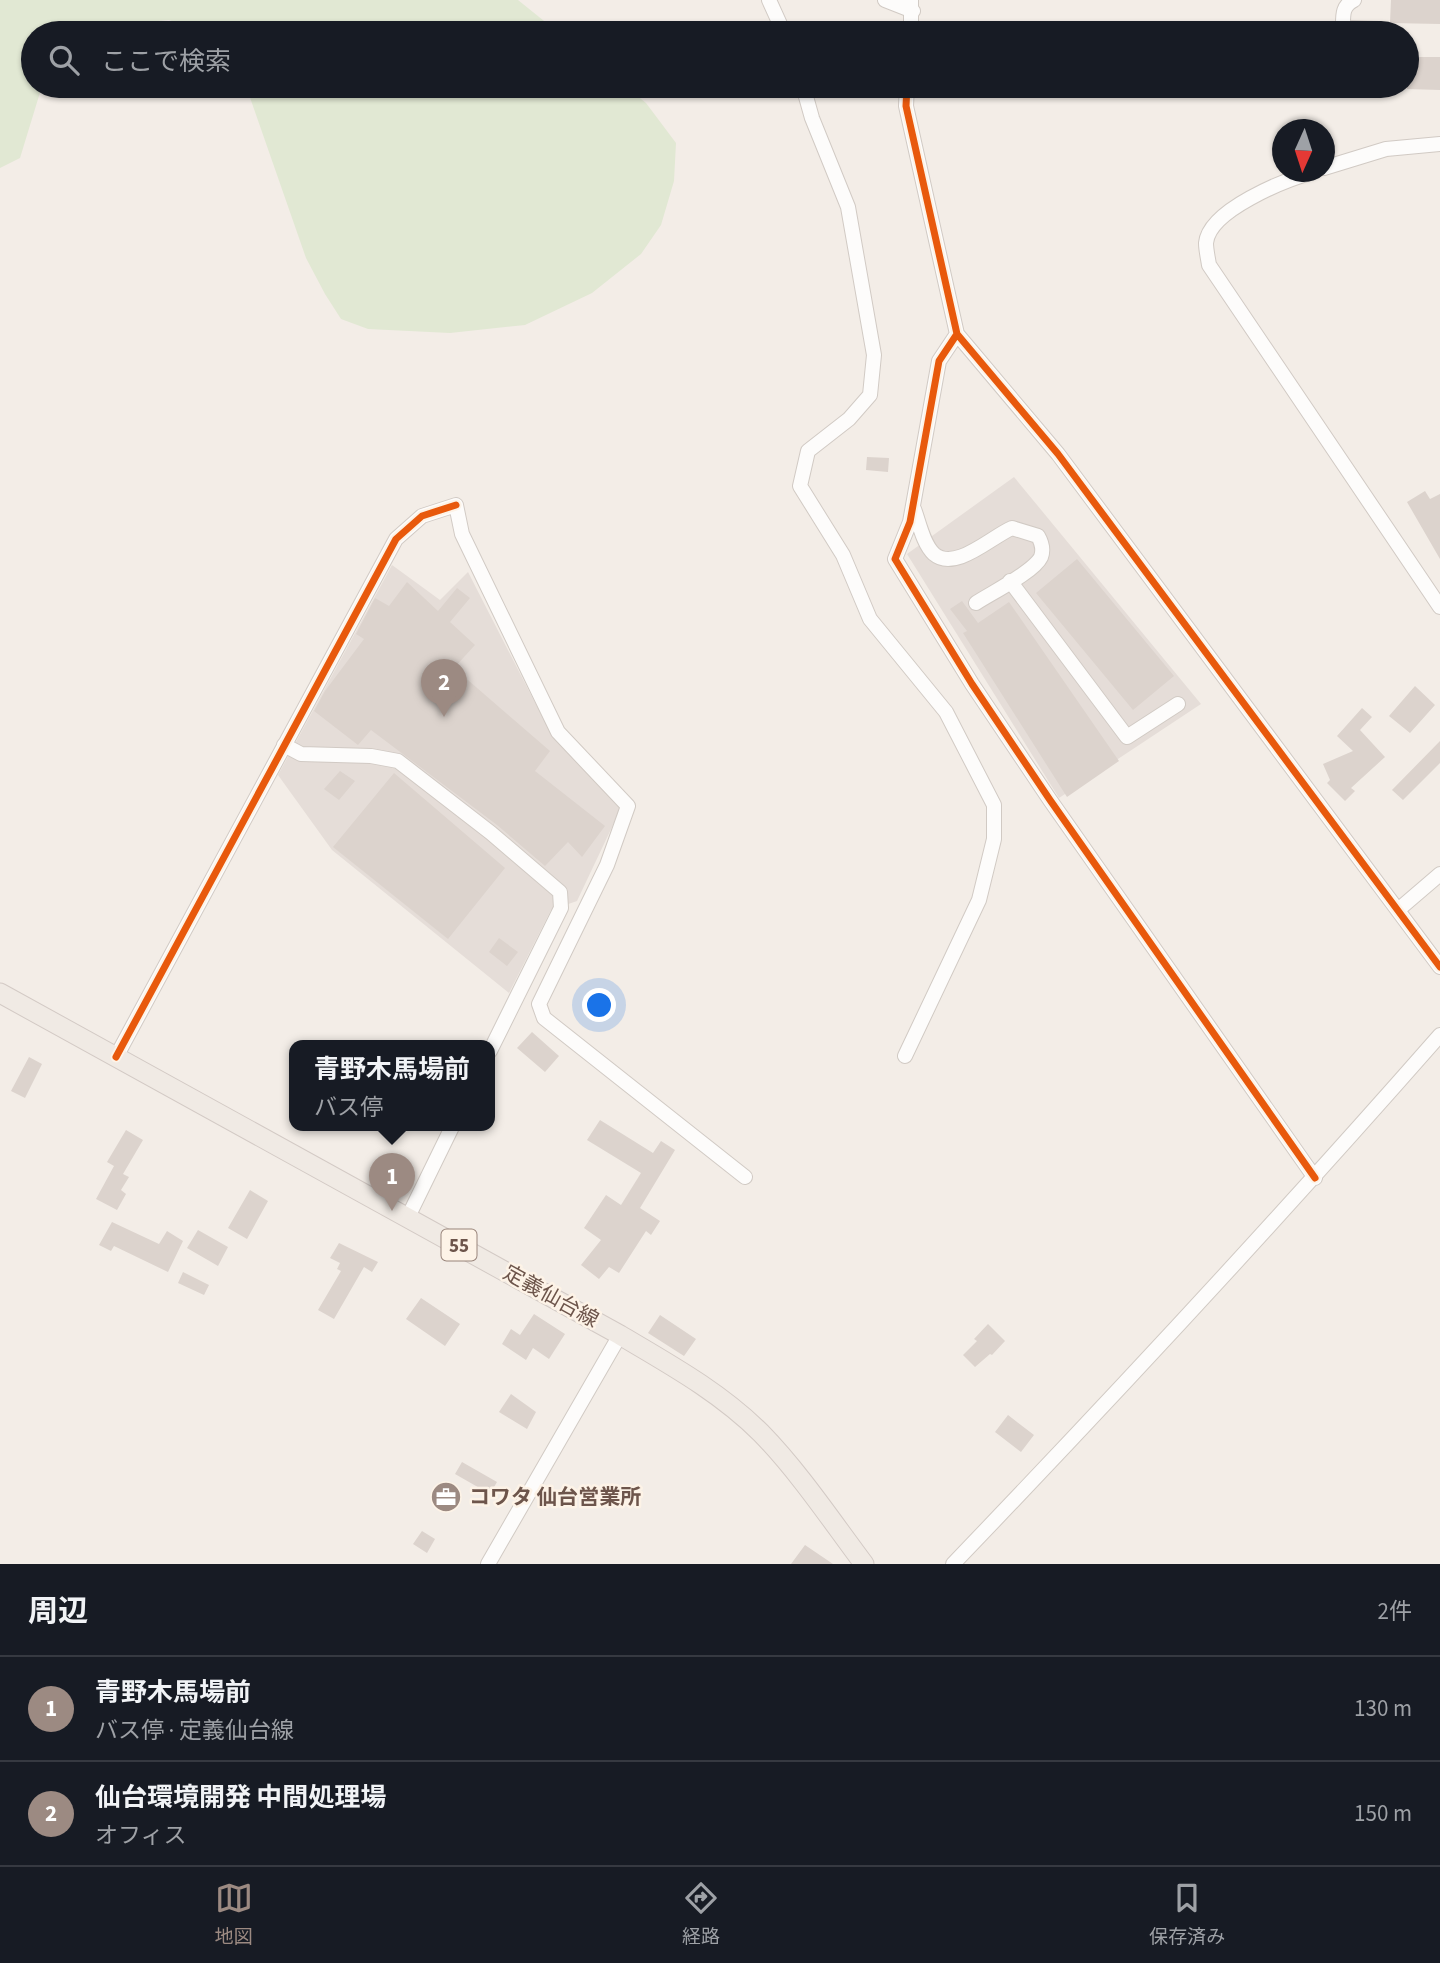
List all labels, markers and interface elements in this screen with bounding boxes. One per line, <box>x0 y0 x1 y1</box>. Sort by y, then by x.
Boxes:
search box <box>21 21 1419 98</box>
icon: search <box>45 41 83 79</box>
text: ここで検索 <box>101 43 231 80</box>
north arrow <box>1272 119 1335 182</box>
pin: 2 <box>421 659 467 717</box>
your location <box>582 988 616 1022</box>
popup <box>289 1040 495 1131</box>
text: 青野木馬場前 <box>314 1051 470 1088</box>
text: バス停 <box>314 1091 383 1124</box>
pin: 1 <box>369 1153 415 1211</box>
road number: 55 <box>442 1230 476 1260</box>
street label: 定義仙台線 <box>498 1257 604 1335</box>
office icon: コワタ 仙台営業所 <box>429 1480 463 1514</box>
place label: コワタ 仙台営業所 <box>469 1482 641 1512</box>
text: 周辺 <box>28 1590 88 1633</box>
text: 2件 <box>1378 1595 1412 1628</box>
text: 青野木馬場前 <box>95 1674 251 1711</box>
text: 1 <box>45 1692 57 1725</box>
text: 130 m <box>1354 1692 1412 1725</box>
text: バス停 · 定義仙台線 <box>95 1714 294 1747</box>
text: 仙台環境開発 中間処理場 <box>95 1779 386 1816</box>
text: 2 <box>45 1797 57 1830</box>
text: 150 m <box>1354 1797 1412 1830</box>
text: オフィス <box>95 1819 187 1852</box>
tab: 地図 <box>215 1879 253 1951</box>
tab: 経路 <box>682 1879 720 1951</box>
tab: 保存済み <box>1149 1879 1225 1951</box>

